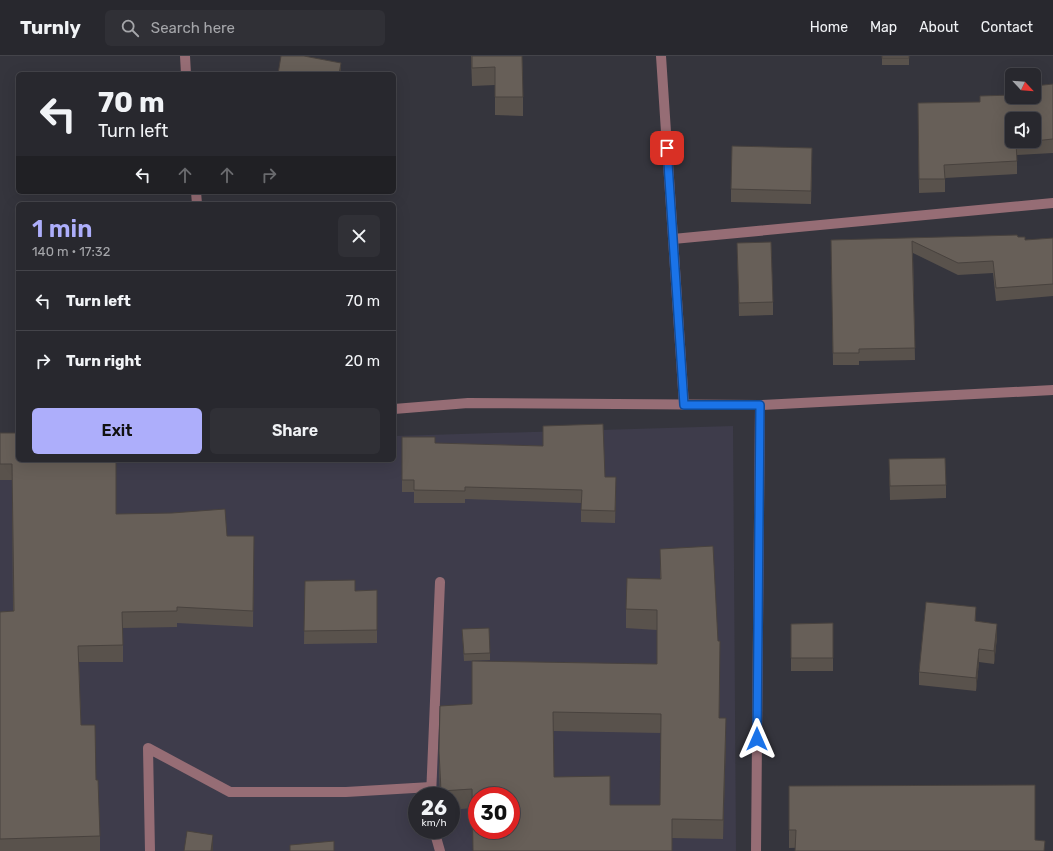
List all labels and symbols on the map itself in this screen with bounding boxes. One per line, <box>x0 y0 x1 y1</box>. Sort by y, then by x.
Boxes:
north arrow <box>1005 68 1041 104</box>
pin <box>650 131 684 165</box>
position arrow <box>736 718 778 760</box>
speed limit sign: 30 <box>468 787 520 839</box>

